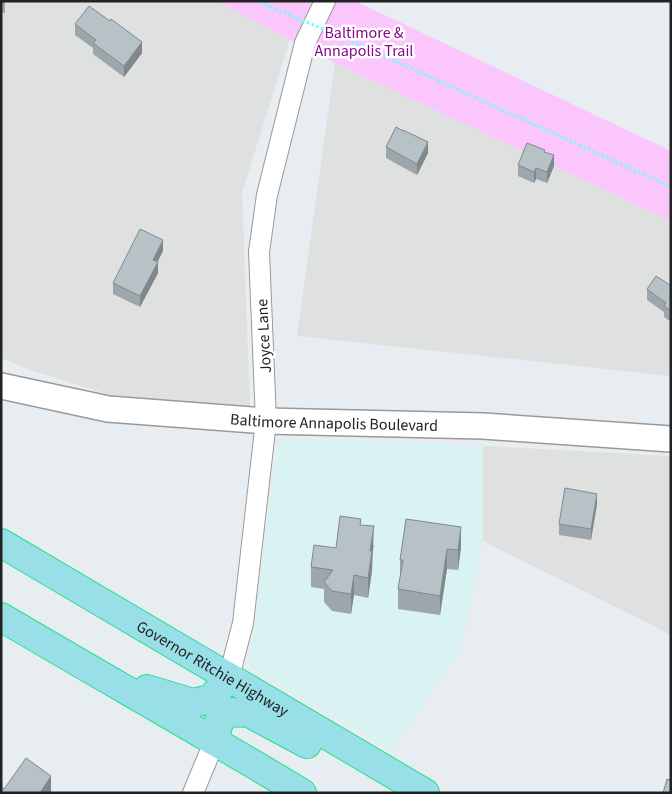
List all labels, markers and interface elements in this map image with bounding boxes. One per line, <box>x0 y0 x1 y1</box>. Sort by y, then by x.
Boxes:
park label: Baltimore & Annapolis Trail <box>315 22 413 62</box>
street label: Joyce Lane <box>251 298 277 374</box>
street label: Baltimore Annapolis Boulevard <box>229 408 438 437</box>
street label: Governor Ritchie Highway <box>132 615 293 722</box>

